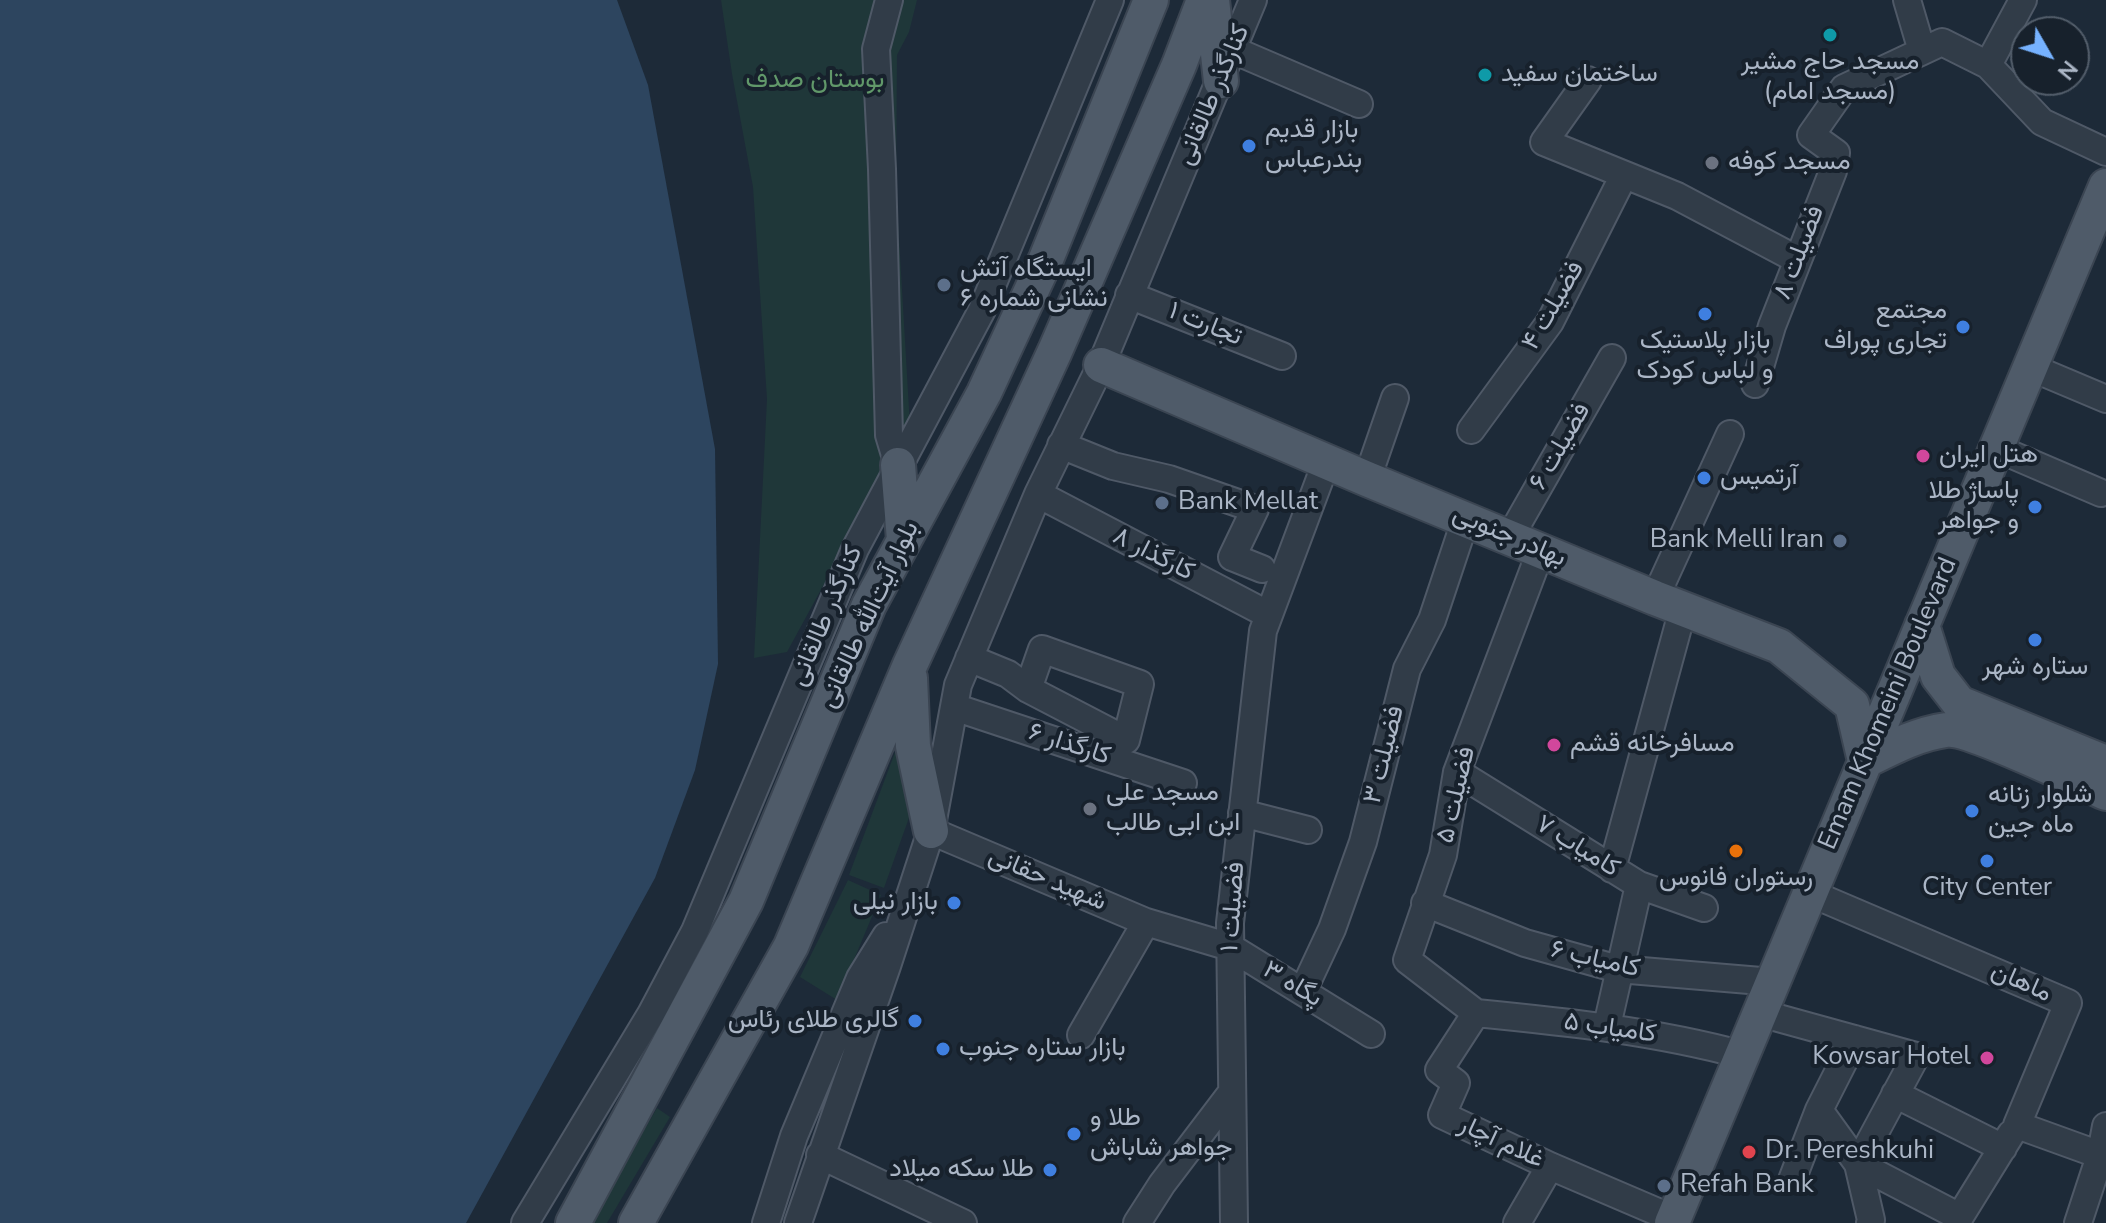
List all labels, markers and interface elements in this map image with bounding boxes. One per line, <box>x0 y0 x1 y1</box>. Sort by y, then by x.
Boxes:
north arrow <box>2010 16 2090 96</box>
street label: کنارگذر طالقانی <box>1170 20 1258 170</box>
marker: مسجد حاج مشیر (مسجد امام) <box>1821 26 1839 44</box>
place label: مسجد حاج مشیر (مسجد امام) <box>1741 47 1919 108</box>
text: N <box>2050 54 2084 86</box>
place label: ساختمان سفید <box>1501 59 1658 91</box>
park label: بوستان صدف <box>746 65 884 97</box>
marker: ساختمان سفید <box>1476 66 1494 84</box>
place label: بازار قدیم بندرعباس <box>1265 115 1362 176</box>
marker: بازار قدیم بندرعباس <box>1240 137 1258 155</box>
place label: مسجد کوفه <box>1728 147 1851 179</box>
marker: مسجد کوفه <box>1703 154 1721 172</box>
street label: فضیلت ۸ <box>1768 202 1832 304</box>
place label: ایستگاه آتش نشانی شماره ۶ <box>960 254 1108 316</box>
street label: فضیلت ۴ <box>1516 256 1592 356</box>
marker: ایستگاه آتش نشانی شماره ۶ <box>935 276 953 294</box>
street label: تجارت ۱ <box>1164 296 1246 354</box>
place label: مجتمع تجاری پوراف <box>1824 296 1947 358</box>
marker: بازار پلاستیک و لباس کودک <box>1696 305 1714 323</box>
marker: مجتمع تجاری پوراف <box>1954 318 1972 336</box>
place label: بازار پلاستیک و لباس کودک <box>1637 326 1773 388</box>
street label: فضیلت ۶ <box>1524 398 1598 496</box>
place label: هتل ایران <box>1939 440 2038 472</box>
marker: هتل ایران <box>1914 447 1932 465</box>
place label: آرتمیس <box>1720 462 1798 494</box>
marker: آرتمیس <box>1695 469 1713 487</box>
place label: پاساژ طلا و جواهر <box>1929 476 2019 538</box>
place label: Bank Mellat <box>1178 487 1318 519</box>
marker: Bank Mellat <box>1153 494 1171 512</box>
marker: پاساژ طلا و جواهر <box>2026 498 2044 516</box>
street label: بهادر جنوبی <box>1448 499 1570 575</box>
street label: بلوار آیت‌الله طالقانی <box>813 517 927 713</box>
street label: کارگذار ۸ <box>1107 521 1199 589</box>
place label: Bank Melli Iran <box>1650 525 1824 557</box>
marker: Bank Melli Iran <box>1831 532 1849 550</box>
street label: کنارگذر طالقانی <box>783 541 871 691</box>
street label: Emam Khomeini Boulevard <box>1813 553 1965 855</box>
marker: ستاره شهر <box>2026 631 2044 649</box>
place label: ستاره شهر <box>1982 652 2088 684</box>
street label: فضیلت ۳ <box>1358 703 1412 807</box>
street label: کارگذار ۶ <box>1024 717 1114 773</box>
place label: مسافرخانه قشم <box>1570 729 1735 761</box>
marker: مسافرخانه قشم <box>1545 736 1563 754</box>
street label: فضیلت ۵ <box>1431 744 1483 846</box>
place label: مسجد علی ابن ابی طالب <box>1106 778 1240 840</box>
place label: شلوار زنانه ماه جین <box>1988 780 2092 842</box>
marker: مسجد علی ابن ابی طالب <box>1081 800 1099 818</box>
marker: شلوار زنانه ماه جین <box>1963 802 1981 820</box>
street label: کامیاب ۷ <box>1529 809 1625 885</box>
street label: شهید حقانی <box>983 841 1111 919</box>
marker: رستوران فانوس <box>1727 842 1745 860</box>
marker: City Center <box>1978 852 1996 870</box>
street label: فضیلت ۱ <box>1215 861 1253 953</box>
place label: رستوران فانوس <box>1659 863 1813 895</box>
place label: City Center <box>1922 873 2052 905</box>
place label: بازار نیلی <box>853 887 938 919</box>
marker: بازار نیلی <box>945 894 963 912</box>
street label: کامیاب ۶ <box>1547 935 1643 985</box>
street label: پگاه ۳ <box>1256 955 1328 1015</box>
street label: ماهان <box>1986 956 2056 1010</box>
place label: گالری طلای رئاس <box>728 1005 899 1037</box>
street label: کامیاب ۵ <box>1562 1007 1658 1051</box>
marker: گالری طلای رئاس <box>906 1012 924 1030</box>
place label: بازار ستاره جنوب <box>959 1033 1126 1065</box>
marker: بازار ستاره جنوب <box>934 1040 952 1058</box>
place label: Kowsar Hotel <box>1812 1042 1971 1074</box>
marker: Kowsar Hotel <box>1978 1049 1996 1067</box>
place label: طلا و جواهر شاباش <box>1090 1103 1232 1164</box>
street label: غلام آچار <box>1453 1110 1549 1176</box>
marker: طلا و جواهر شاباش <box>1065 1125 1083 1143</box>
place label: Dr. Pereshkuhi <box>1765 1136 1934 1168</box>
marker: Dr. Pereshkuhi <box>1740 1143 1758 1161</box>
place label: طلا سکه میلاد <box>889 1154 1034 1186</box>
marker: طلا سکه میلاد <box>1041 1161 1059 1179</box>
place label: Refah Bank <box>1680 1170 1814 1202</box>
marker: Refah Bank <box>1655 1177 1673 1195</box>

